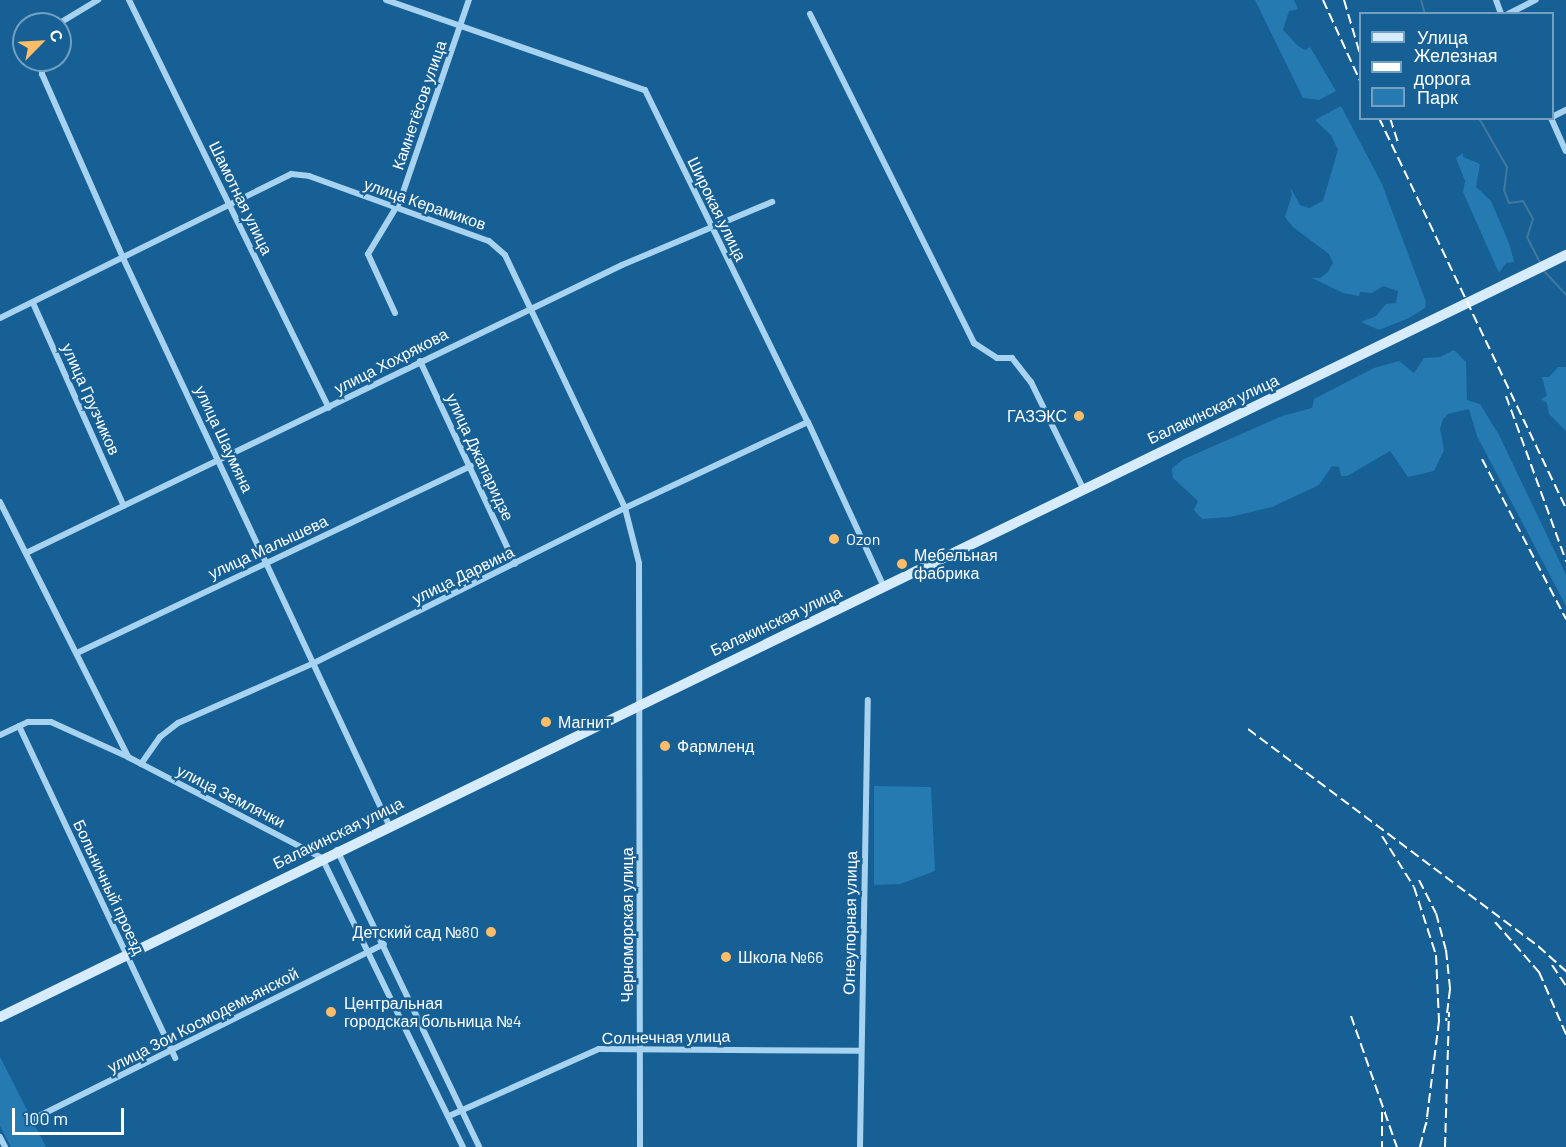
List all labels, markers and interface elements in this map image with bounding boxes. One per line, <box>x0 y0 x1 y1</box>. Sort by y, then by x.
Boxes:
north arrow <box>12 12 72 72</box>
legend <box>1359 12 1554 120</box>
text: С <box>46 26 68 44</box>
text: Улица <box>1417 26 1468 48</box>
street label: Камнетёсов улица <box>388 38 450 172</box>
text: Железная дорога <box>1414 44 1498 89</box>
text: Парк <box>1417 86 1458 108</box>
street label: Шамотная улица <box>205 138 277 258</box>
street label: Широкая улица <box>683 154 751 264</box>
street label: улица Керамиков <box>361 174 489 234</box>
street label: улица Хохрякова <box>331 324 451 398</box>
street label: улица Грузчиков <box>58 340 124 458</box>
street label: Балакинская улица <box>1144 370 1282 448</box>
street label: улица Шаумяна <box>191 382 257 496</box>
street label: улица Джапаридзе <box>442 390 518 524</box>
place label: ГАЗЭКС <box>1007 406 1067 426</box>
marker: ГАЗЭКС <box>1072 409 1086 423</box>
street label: улица Малышева <box>205 511 331 583</box>
place label: Ozon <box>846 529 880 549</box>
marker: Ozon <box>827 532 841 546</box>
street label: улица Дарвина <box>409 542 517 608</box>
place label: Мебельная фабрика <box>914 545 998 583</box>
marker: Мебельная фабрика <box>895 557 909 571</box>
street label: Балакинская улица <box>707 582 845 660</box>
place label: Магнит <box>558 712 611 732</box>
marker: Магнит <box>539 715 553 729</box>
place label: Фармленд <box>677 736 754 756</box>
marker: Фармленд <box>658 739 672 753</box>
street label: улица Землячки <box>174 760 288 832</box>
street label: Балакинская улица <box>270 793 406 873</box>
street label: Больничный проезд <box>69 816 149 958</box>
street label: Черноморская улица <box>617 847 637 1003</box>
street label: Огнеупорная улица <box>839 851 861 995</box>
place label: Детский сад №80 <box>353 922 479 942</box>
marker: Детский сад №80 <box>484 925 498 939</box>
place label: Школа №66 <box>738 947 823 967</box>
marker: Школа №66 <box>719 950 733 964</box>
street label: улица Зои Космодемьянской <box>104 963 302 1077</box>
place label: Центральная городская больница №4 <box>344 993 522 1031</box>
marker: Центральная городская больница №4 <box>322 1003 340 1021</box>
street label: Солнечная улица <box>602 1026 730 1048</box>
scale bar <box>15 1096 128 1134</box>
text: 100 m <box>23 1107 68 1129</box>

